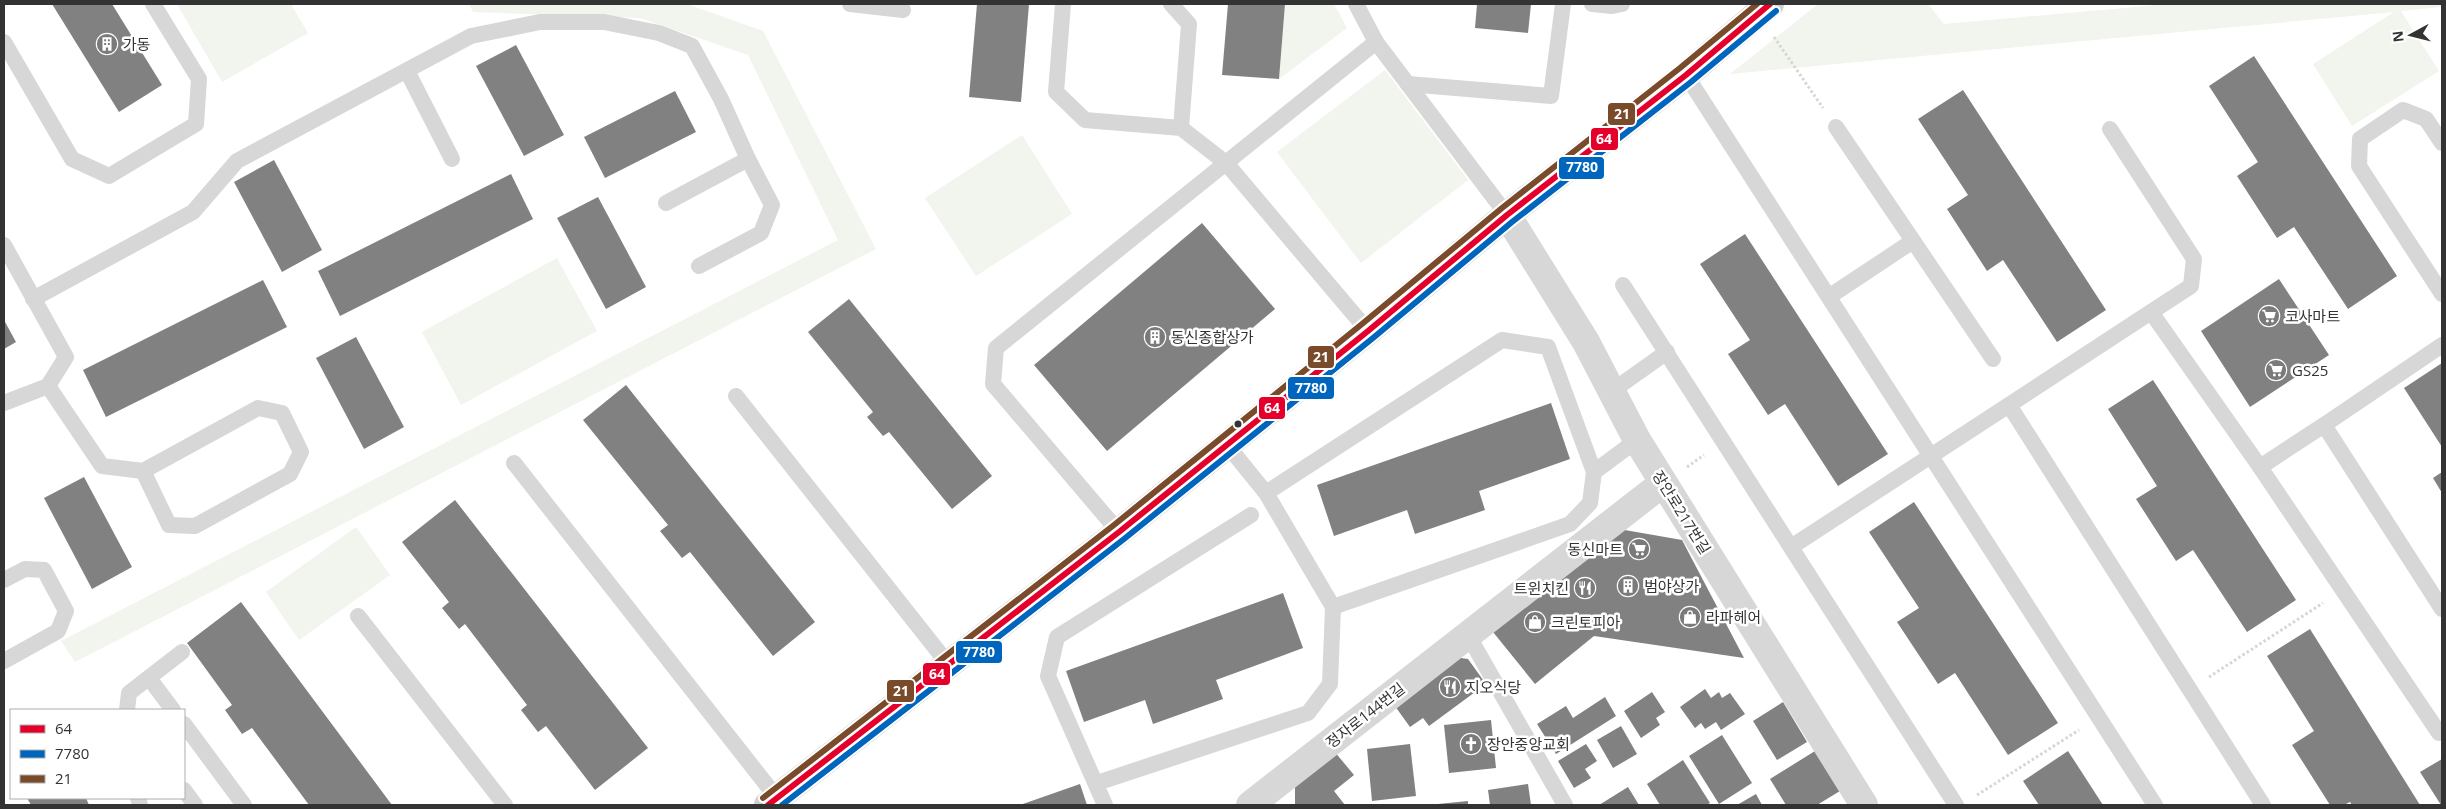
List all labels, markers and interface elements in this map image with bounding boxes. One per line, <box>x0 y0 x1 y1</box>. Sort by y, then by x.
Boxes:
north arrow <box>2386 10 2436 60</box>
text: N <box>2387 30 2408 43</box>
building icon: 가동 <box>95 32 119 56</box>
place label: 가동 <box>123 34 151 54</box>
line badge: 21 <box>1607 102 1636 126</box>
text: 21 <box>1614 104 1630 123</box>
line badge: 64 <box>1590 127 1619 151</box>
text: 64 <box>1596 129 1612 148</box>
line badge: 7780 <box>1558 156 1605 180</box>
text: 7780 <box>1566 157 1598 176</box>
supermarket icon: 코사마트 <box>2257 304 2281 328</box>
place label: 코사마트 <box>2285 306 2340 326</box>
building icon: 동신종합상가 <box>1143 325 1167 349</box>
place label: 동신종합상가 <box>1171 327 1254 347</box>
line badge: 21 <box>1307 345 1335 369</box>
text: 21 <box>1313 347 1329 366</box>
supermarket icon: GS25 <box>2264 358 2288 382</box>
place label: GS25 <box>2292 360 2328 380</box>
line badge: 7780 <box>1287 376 1335 400</box>
text: 7780 <box>1295 378 1327 397</box>
line badge: 64 <box>1258 396 1286 420</box>
text: 64 <box>1264 398 1280 417</box>
unlabelled marker <box>1233 419 1243 429</box>
street label: 장안로217번길 <box>1648 467 1716 557</box>
supermarket icon: 동신마트 <box>1627 537 1651 561</box>
place label: 동신마트 <box>1568 539 1623 559</box>
building icon: 범야상가 <box>1616 574 1640 598</box>
restaurant icon: 트윈치킨 <box>1573 576 1597 600</box>
place label: 범야상가 <box>1644 576 1699 596</box>
place label: 트윈치킨 <box>1514 578 1569 598</box>
shop icon: 라파헤어 <box>1678 605 1702 629</box>
place label: 라파헤어 <box>1706 607 1761 627</box>
shop icon: 크린토피아 <box>1523 610 1547 634</box>
place label: 크린토피아 <box>1551 612 1620 632</box>
line badge: 7780 <box>955 640 1003 664</box>
text: 7780 <box>963 642 995 661</box>
line badge: 64 <box>922 662 951 686</box>
text: 64 <box>929 664 945 683</box>
restaurant icon: 지오식당 <box>1438 675 1462 699</box>
place label: 지오식당 <box>1466 677 1521 697</box>
street label: 정자로144번길 <box>1322 678 1408 752</box>
line badge: 21 <box>886 679 915 703</box>
text: 21 <box>893 681 909 700</box>
legend <box>10 709 185 799</box>
text: 64 <box>55 718 73 738</box>
church icon: 장안중앙교회 <box>1459 732 1483 756</box>
place label: 장안중앙교회 <box>1487 734 1570 754</box>
text: 7780 <box>55 743 89 763</box>
text: 21 <box>55 768 72 788</box>

